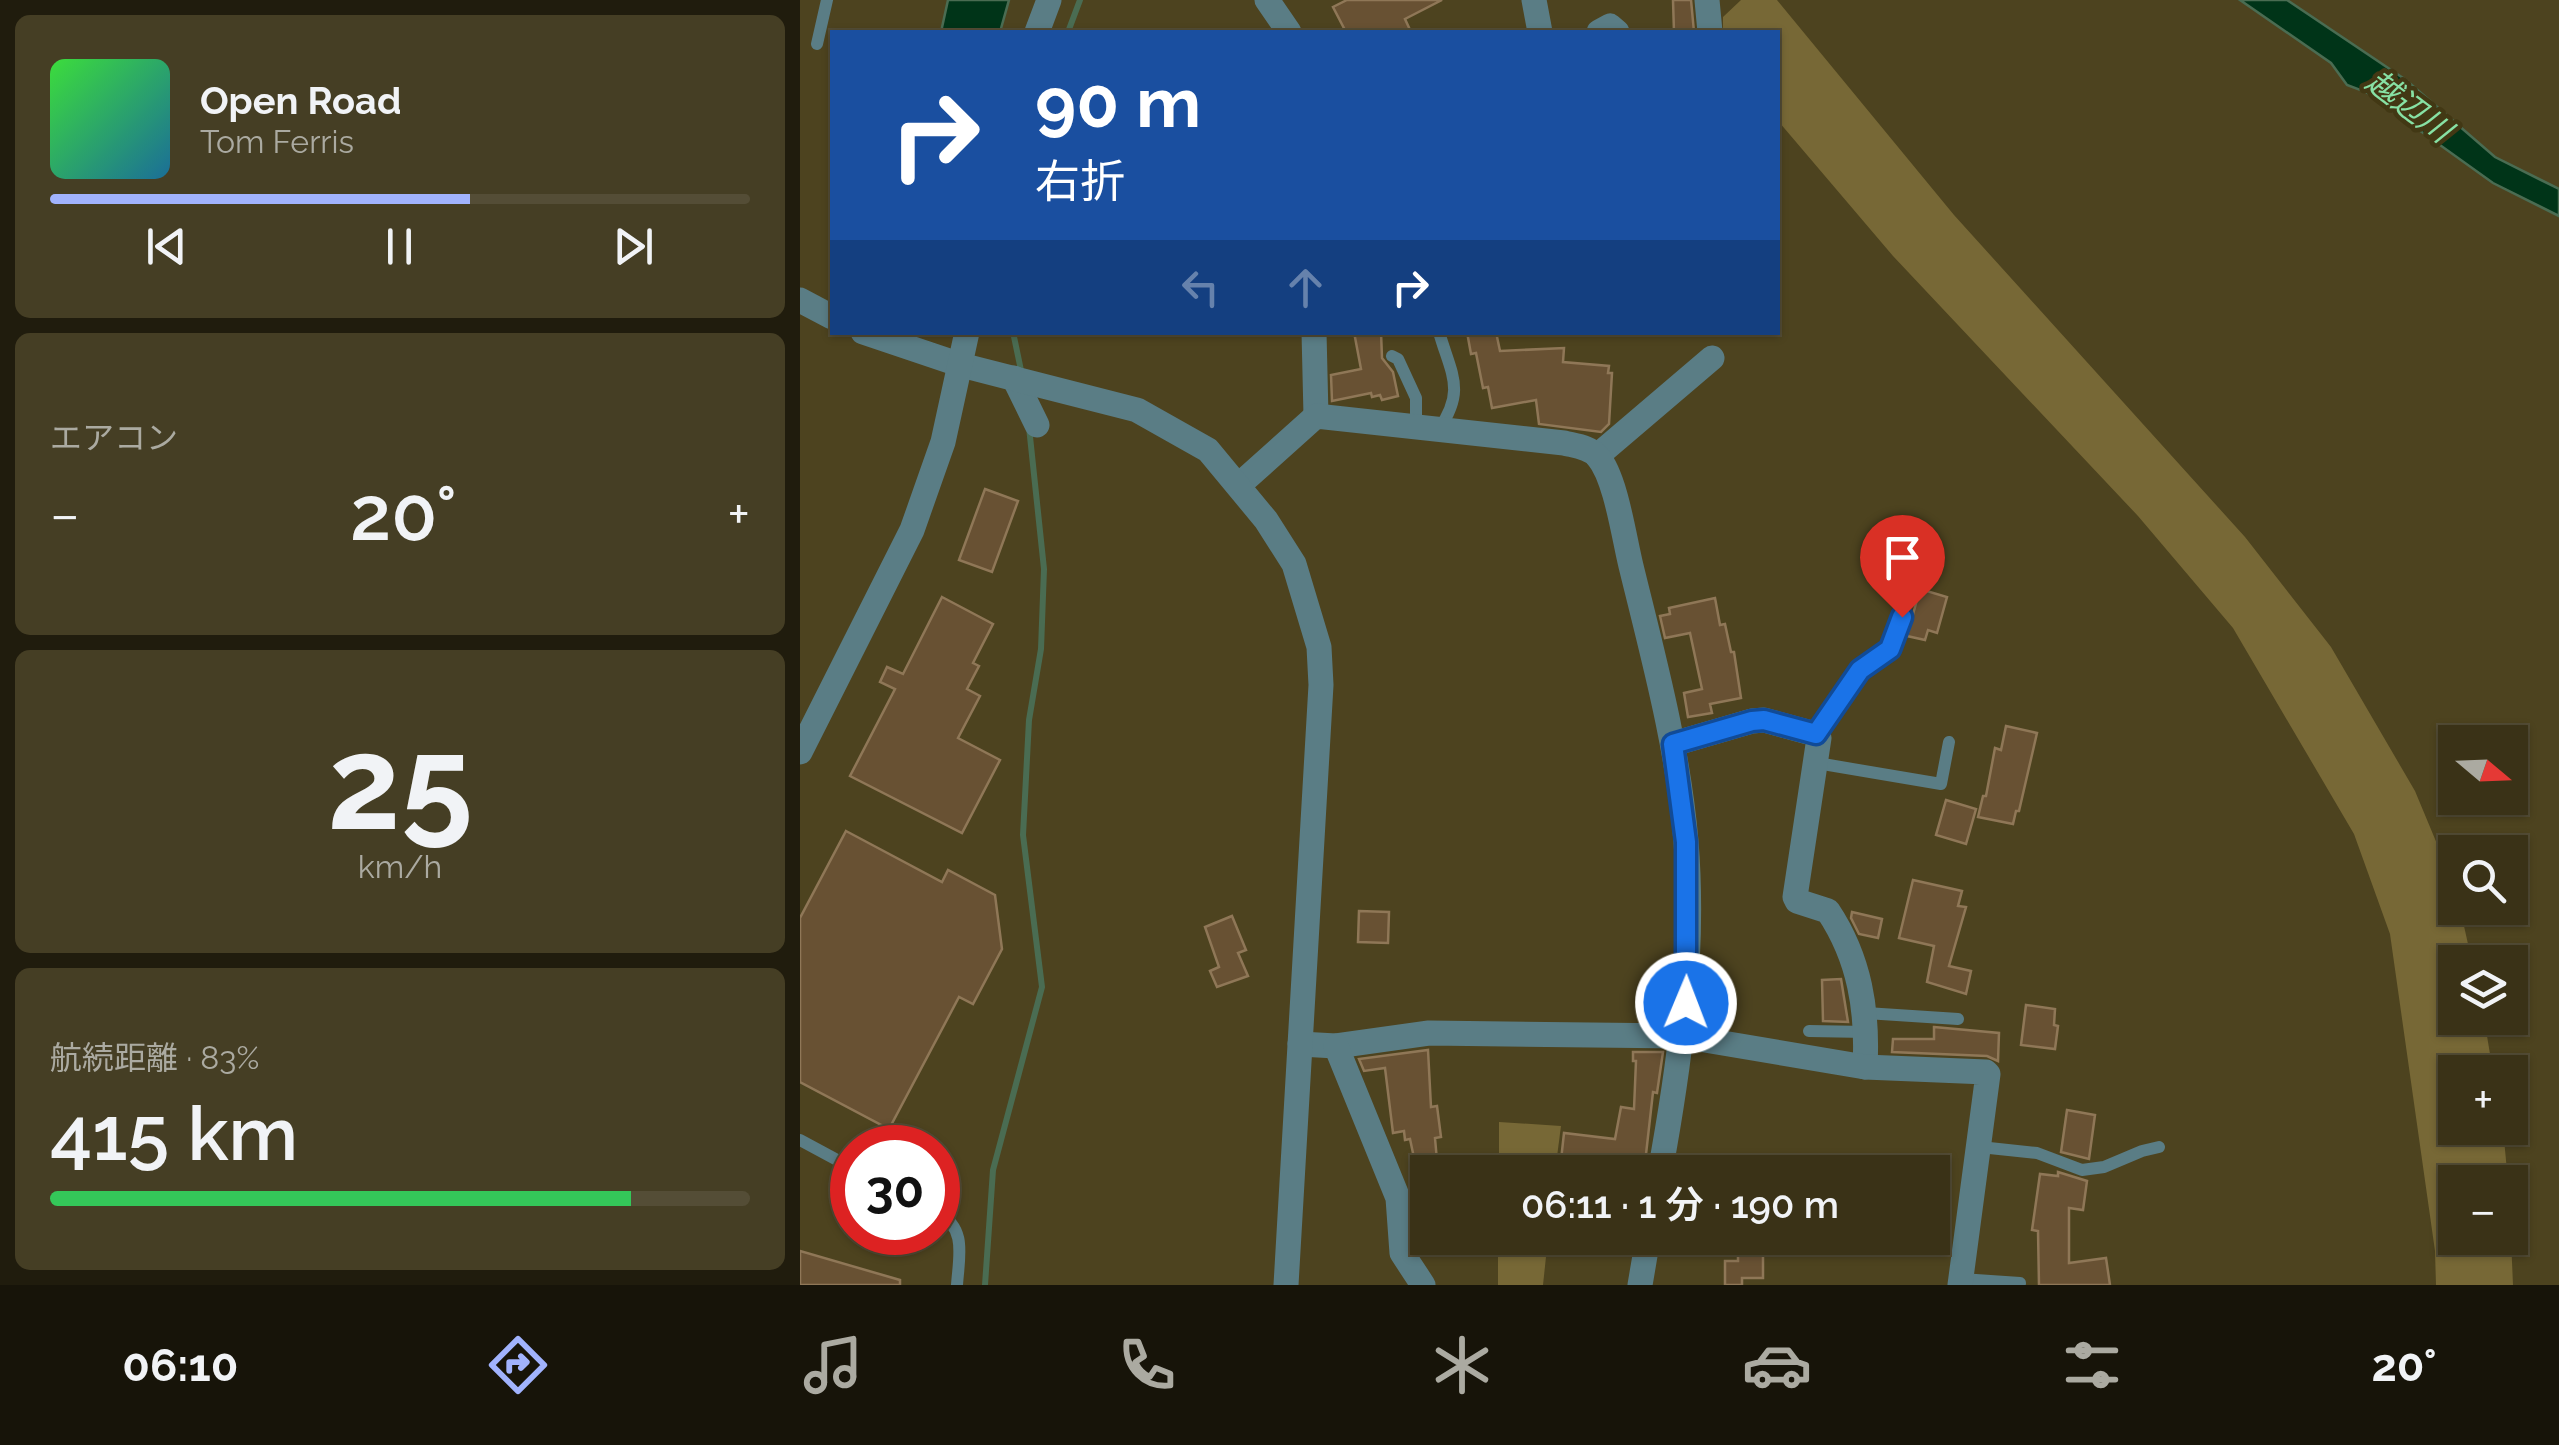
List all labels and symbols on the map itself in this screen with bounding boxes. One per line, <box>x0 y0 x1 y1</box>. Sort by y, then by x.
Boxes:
water label: 越辺川 <box>2360 62 2461 151</box>
pin <box>1860 515 1945 618</box>
north arrow <box>2438 725 2528 815</box>
position arrow <box>1634 951 1738 1055</box>
speed limit sign: 30 <box>830 1125 960 1255</box>

